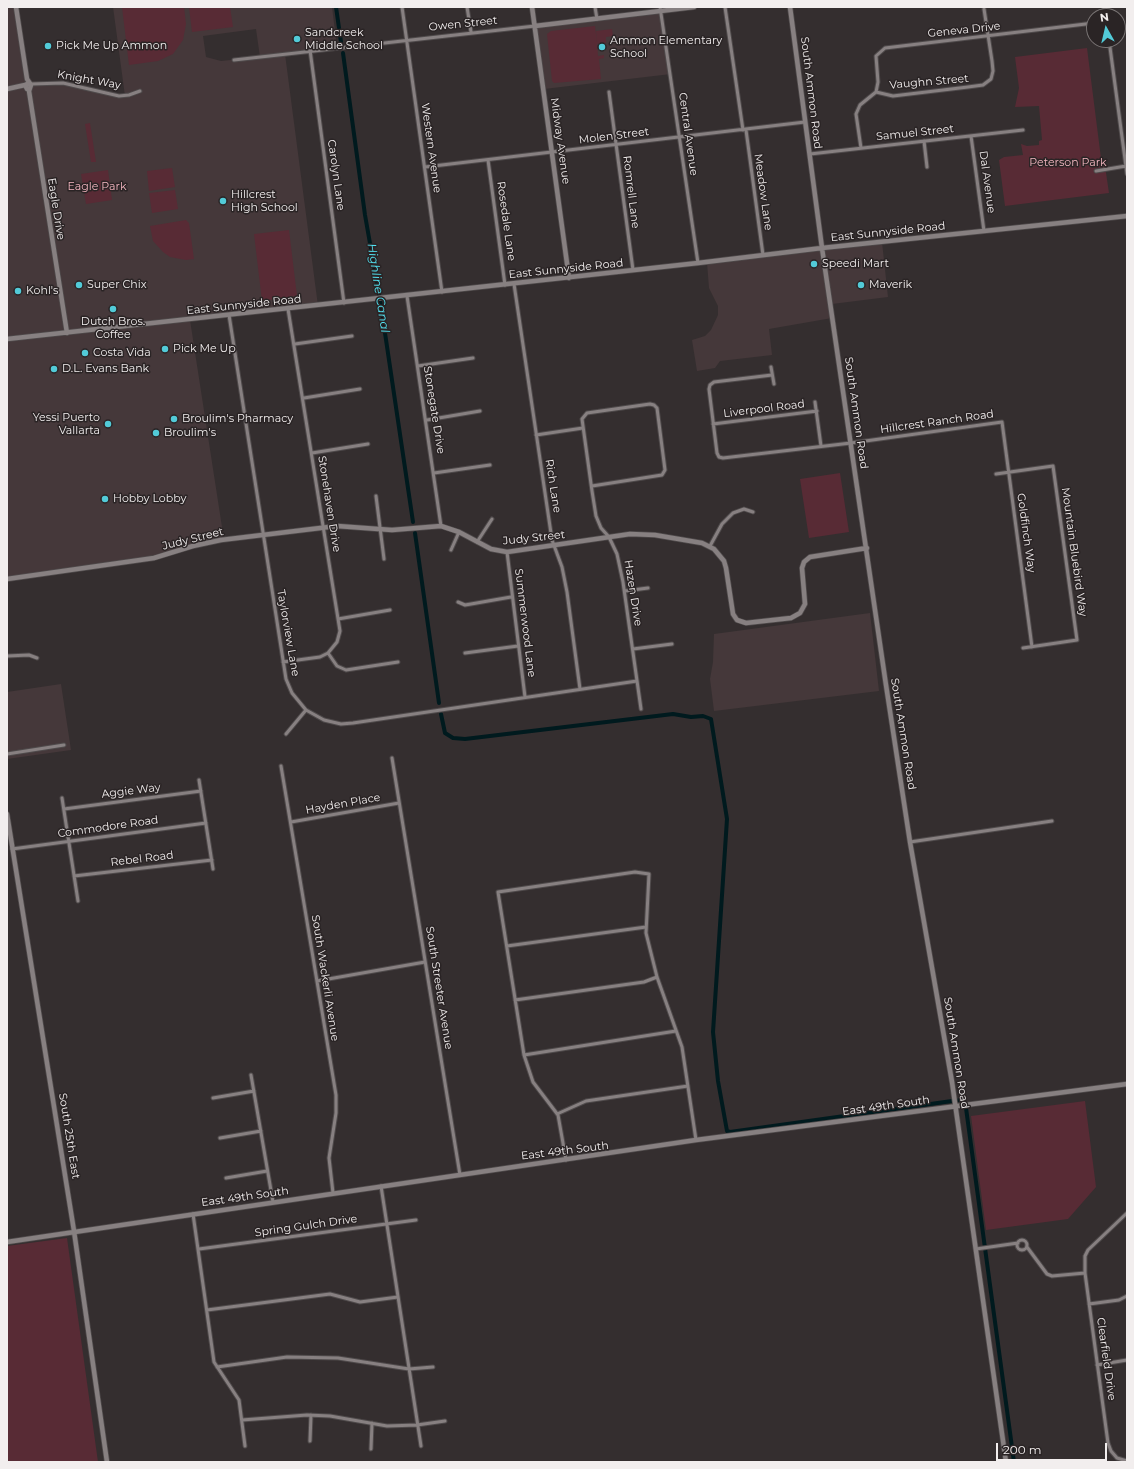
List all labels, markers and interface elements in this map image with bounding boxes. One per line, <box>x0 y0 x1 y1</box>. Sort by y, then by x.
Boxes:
north arrow <box>1086 8 1126 48</box>
text: N <box>1099 10 1110 25</box>
street label: Owen Street <box>428 14 498 34</box>
street label: Geneva Drive <box>927 20 1001 40</box>
place label: Sandcreek Middle School <box>305 26 383 52</box>
marker: Sandcreek Middle School <box>292 34 302 44</box>
place label: Ammon Elementary School <box>610 34 722 60</box>
street label: South Ammon Road <box>798 36 824 150</box>
place label: Pick Me Up Ammon <box>56 39 167 53</box>
marker: Pick Me Up Ammon <box>43 41 53 51</box>
marker: Ammon Elementary School <box>597 42 607 52</box>
street label: Knight Way <box>56 68 122 92</box>
street label: Vaughn Street <box>889 72 969 92</box>
street label: Central Avenue <box>676 92 700 176</box>
street label: Midway Avenue <box>547 97 573 185</box>
street label: Western Avenue <box>418 102 444 194</box>
street label: Samuel Street <box>875 122 955 144</box>
street label: Molen Street <box>578 125 650 147</box>
street label: Carolyn Lane <box>324 139 348 211</box>
street label: Dal Avenue <box>976 150 998 214</box>
street label: Meadow Lane <box>751 153 775 231</box>
street label: Romrell Lane <box>620 155 642 229</box>
park label: Peterson Park <box>1029 156 1107 170</box>
street label: Eagle Drive <box>45 177 67 241</box>
park label: Eagle Park <box>68 180 126 194</box>
street label: Rosedale Lane <box>494 180 518 262</box>
place label: Hillcrest High School <box>231 188 298 214</box>
marker: Hillcrest High School <box>218 196 228 206</box>
street label: East Sunnyside Road <box>830 219 946 245</box>
water label: Highline Canal <box>364 242 392 334</box>
street label: East Sunnyside Road <box>508 256 624 282</box>
place label: Speedi Mart <box>822 257 889 271</box>
marker: Speedi Mart <box>809 259 819 269</box>
place label: Super Chix <box>87 278 147 292</box>
place label: Maverik <box>869 278 912 292</box>
marker: Super Chix <box>74 280 84 290</box>
marker: Maverik <box>856 280 866 290</box>
place label: Kohl's <box>26 284 58 298</box>
marker: Kohl's <box>13 286 23 296</box>
street label: East Sunnyside Road <box>186 292 302 318</box>
marker: Dutch Bros. Coffee <box>108 304 118 314</box>
place label: Dutch Bros. Coffee <box>81 315 145 341</box>
place label: Pick Me Up <box>173 342 236 356</box>
marker: Pick Me Up <box>160 344 170 354</box>
place label: Costa Vida <box>93 346 151 360</box>
marker: Costa Vida <box>80 348 90 358</box>
street label: South Ammon Road <box>842 356 870 470</box>
place label: D.L. Evans Bank <box>62 362 149 376</box>
marker: D.L. Evans Bank <box>49 364 59 374</box>
street label: Stonegate Drive <box>421 365 447 455</box>
street label: Liverpool Road <box>722 397 806 421</box>
street label: Hillcrest Ranch Road <box>879 407 995 437</box>
place label: Yessi Puerto Vallarta <box>33 411 100 437</box>
place label: Broulim's Pharmacy <box>182 412 293 426</box>
marker: Broulim's Pharmacy <box>169 414 179 424</box>
marker: Yessi Puerto Vallarta <box>103 419 113 429</box>
place label: Broulim's <box>164 426 216 440</box>
marker: Broulim's <box>151 428 161 438</box>
street label: Stonehaven Drive <box>315 455 343 553</box>
street label: Rich Lane <box>542 458 564 514</box>
street label: Mountain Bluebird Way <box>1058 487 1090 617</box>
place label: Hobby Lobby <box>113 492 186 506</box>
street label: Goldfinch Way <box>1014 492 1038 574</box>
marker: Hobby Lobby <box>100 494 110 504</box>
street label: Judy Street <box>161 525 225 553</box>
street label: Judy Street <box>502 528 566 548</box>
street label: Hazen Drive <box>621 559 645 627</box>
street label: Summerwood Lane <box>512 568 538 678</box>
street label: Taylorview Lane <box>274 589 302 677</box>
street label: South Ammon Road <box>888 677 918 791</box>
street label: Aggie Way <box>101 781 161 801</box>
street label: Hayden Place <box>305 791 381 817</box>
street label: Commodore Road <box>57 813 159 841</box>
street label: Rebel Road <box>110 849 174 869</box>
street label: South Wackerli Avenue <box>308 914 342 1042</box>
street label: South Streeter Avenue <box>423 926 455 1050</box>
street label: South Ammon Road <box>941 996 971 1110</box>
street label: South 25th East <box>56 1092 82 1180</box>
street label: East 49th South <box>841 1093 931 1119</box>
street label: East 49th South <box>520 1139 610 1163</box>
street label: East 49th South <box>200 1184 290 1210</box>
street label: Spring Gulch Drive <box>254 1212 358 1240</box>
street label: Clearfield Drive <box>1094 1317 1118 1401</box>
scale bar <box>998 1435 1109 1461</box>
text: 200 m <box>1003 1442 1042 1457</box>

